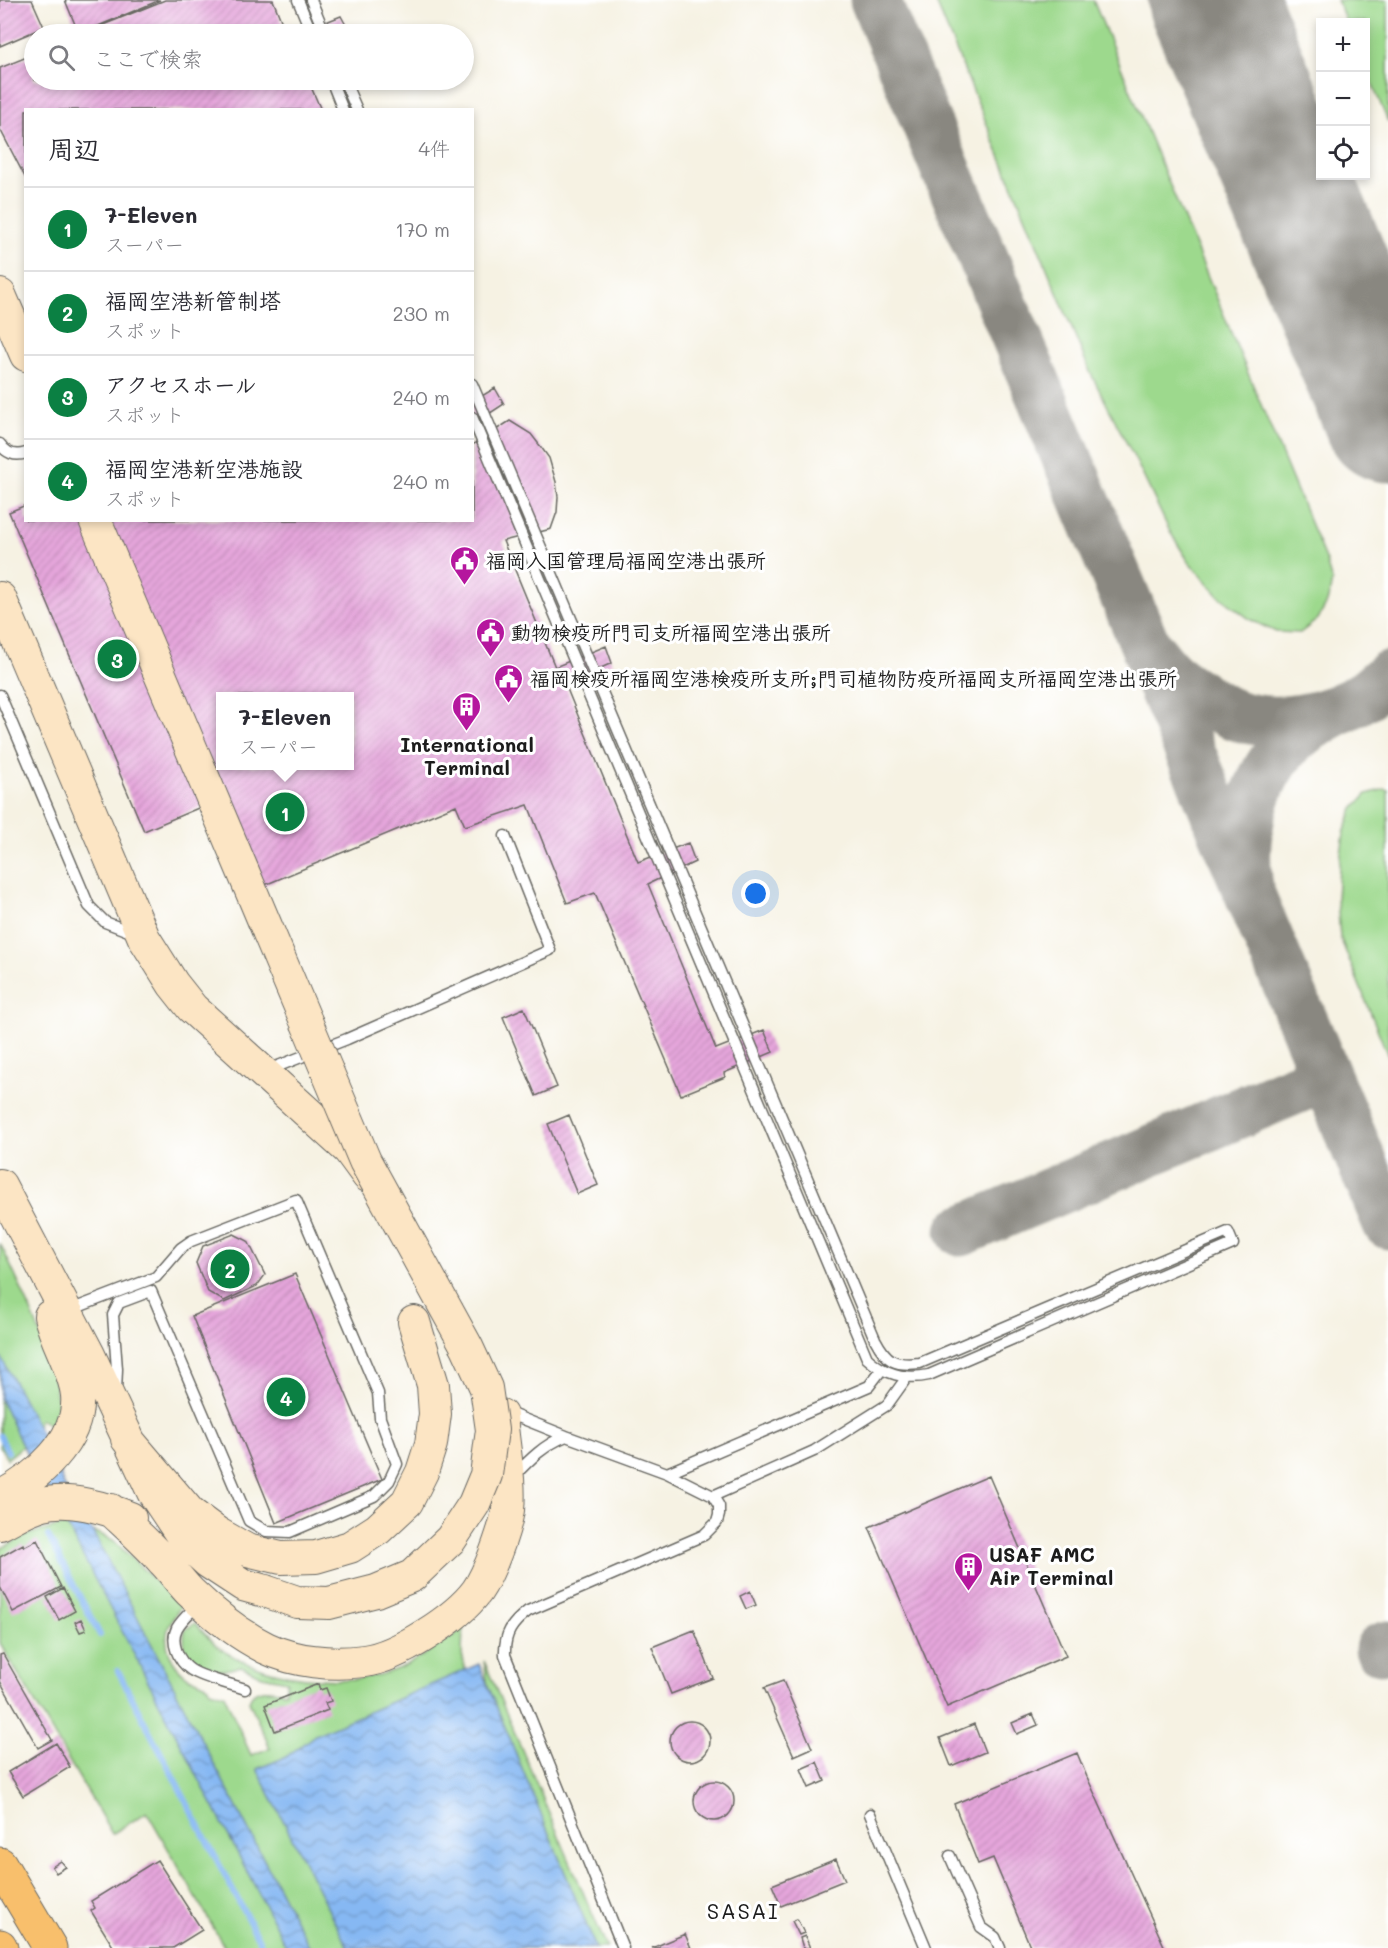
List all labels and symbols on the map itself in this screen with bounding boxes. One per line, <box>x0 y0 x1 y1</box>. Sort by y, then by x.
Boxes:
public building icon: 福岡入国管理局福岡空港出張所 <box>449 544 481 586</box>
place label: 福岡入国管理局福岡空港出張所 <box>486 547 766 573</box>
public building icon: 動物検疫所門司支所福岡空港出張所 <box>474 616 506 658</box>
place label: 動物検疫所門司支所福岡空港出張所 <box>511 619 831 645</box>
pin: 3 <box>98 636 136 682</box>
public building icon: 福岡検疫所福岡空港検疫所支所;門司植物防疫所福岡支所福岡空港出張所 <box>493 662 525 704</box>
place label: 福岡検疫所福岡空港検疫所支所;門司植物防疫所福岡支所福岡空港出張所 <box>530 665 1177 691</box>
building icon: International Terminal <box>451 690 483 732</box>
place label: International Terminal <box>400 731 534 780</box>
pin: 1 <box>266 790 304 834</box>
your location <box>741 879 770 908</box>
pin: 2 <box>210 1246 250 1292</box>
pin: 4 <box>266 1374 306 1420</box>
place label: USAF AMC Air Terminal <box>989 1541 1113 1590</box>
building icon: USAF AMC Air Terminal <box>952 1550 984 1592</box>
district label: SASAI <box>707 1896 779 1925</box>

